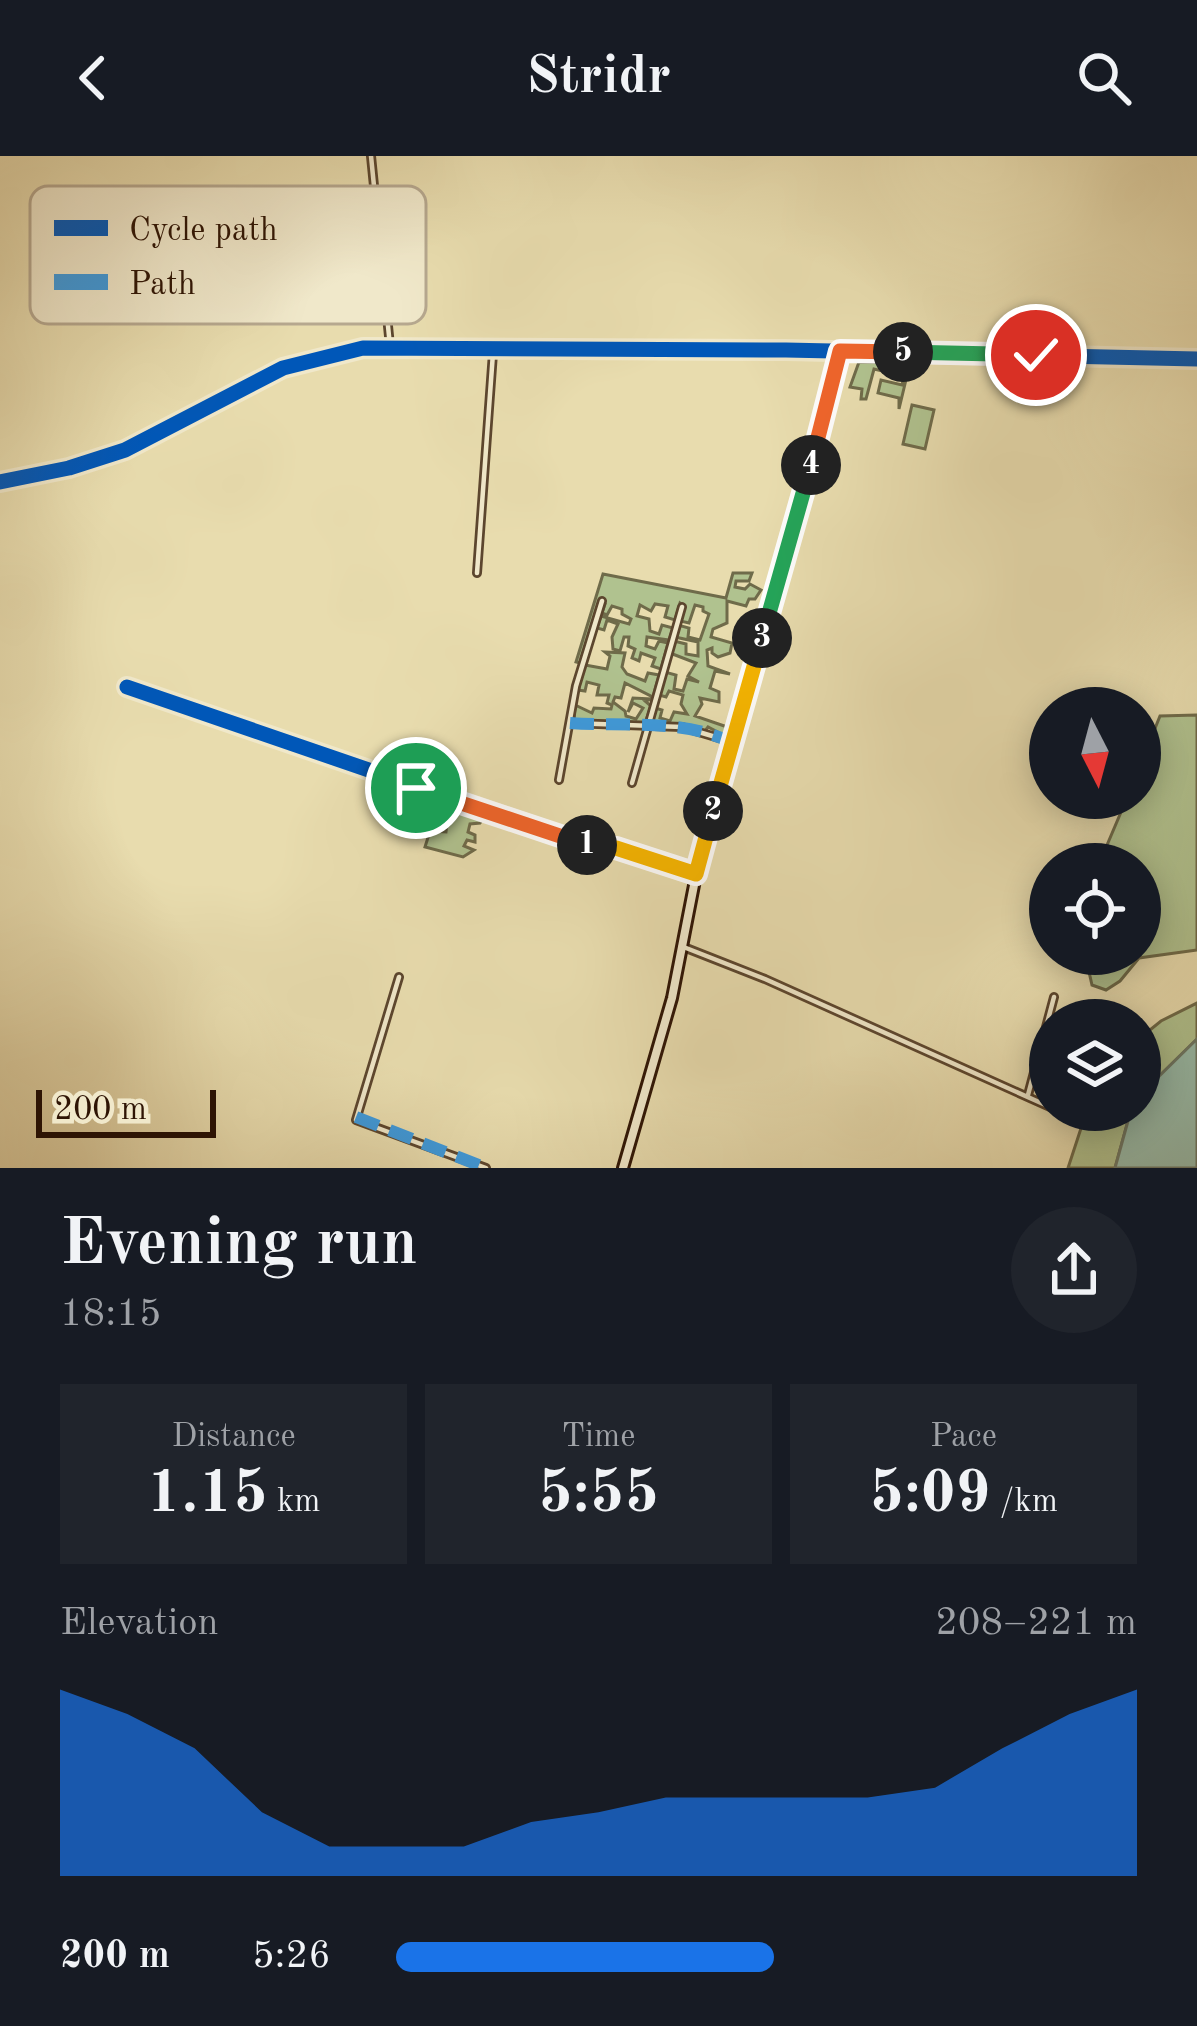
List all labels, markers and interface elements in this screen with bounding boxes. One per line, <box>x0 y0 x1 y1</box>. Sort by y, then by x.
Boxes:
icon: back <box>60 45 126 111</box>
icon: search <box>1071 45 1137 111</box>
text: Stridr <box>526 51 671 105</box>
legend <box>30 186 426 324</box>
text: Cycle path <box>129 215 278 248</box>
text: Path <box>129 269 196 302</box>
pin <box>985 304 1087 406</box>
pin: 5 <box>873 322 933 382</box>
icon: check <box>1003 322 1069 388</box>
text: 5 <box>893 335 913 368</box>
pin: 4 <box>781 435 841 495</box>
text: 4 <box>801 448 821 481</box>
pin: 3 <box>732 608 792 668</box>
text: 3 <box>752 621 772 654</box>
north arrow <box>1029 687 1161 819</box>
map controls <box>1029 687 1161 1131</box>
pin <box>365 737 467 839</box>
icon: arrive <box>383 755 449 821</box>
pin: 2 <box>683 781 743 841</box>
text: 2 <box>703 794 723 827</box>
pin: 1 <box>557 815 617 875</box>
text: 1 <box>577 828 597 861</box>
button: locate <box>1029 843 1161 975</box>
button: layers <box>1029 999 1161 1131</box>
scale bar <box>36 1084 216 1137</box>
text: 200 m <box>54 1094 147 1127</box>
button: share <box>1011 1207 1137 1333</box>
text: Evening run <box>60 1213 418 1279</box>
text: 18:15 <box>60 1295 161 1334</box>
text: Distance <box>171 1421 296 1454</box>
text: Time <box>562 1421 635 1454</box>
text: Pace <box>930 1421 997 1454</box>
text: 1.15 <box>147 1465 268 1525</box>
text: 5:55 <box>538 1465 659 1525</box>
text: 5:09 <box>869 1465 990 1525</box>
text: km <box>268 1486 320 1519</box>
text: /km <box>990 1486 1058 1519</box>
text: Elevation <box>60 1604 219 1643</box>
text: 208–221 m <box>935 1604 1137 1643</box>
text: 200 m <box>60 1937 170 1976</box>
text: 5:26 <box>252 1937 331 1976</box>

